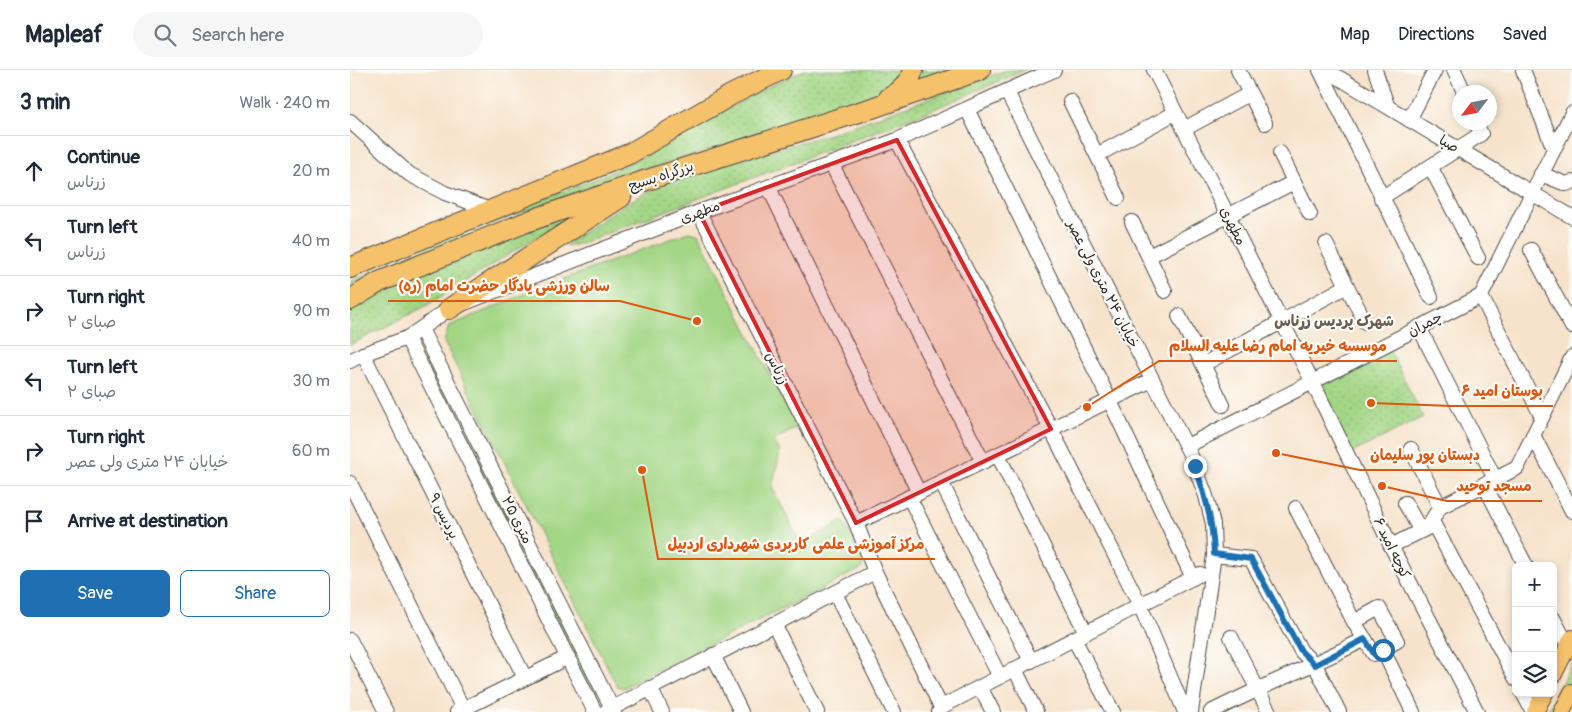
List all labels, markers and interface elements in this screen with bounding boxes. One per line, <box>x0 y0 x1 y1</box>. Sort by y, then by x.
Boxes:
search box <box>133 12 483 57</box>
text: Mapleaf <box>25 20 103 49</box>
icon: search <box>151 21 179 49</box>
text: Search here <box>191 23 284 47</box>
text: Map <box>1340 23 1370 46</box>
text: Directions <box>1398 23 1474 46</box>
text: Saved <box>1502 23 1547 46</box>
north arrow <box>1452 85 1497 130</box>
text: 3 min <box>20 89 70 116</box>
text: Walk · 240 m <box>239 93 330 113</box>
street label: صبا <box>1436 132 1462 156</box>
text: Continue <box>67 145 140 169</box>
icon: ahead <box>20 157 48 185</box>
street label: بزرگراه بسیج <box>626 158 696 195</box>
text: 20 m <box>292 161 330 181</box>
text: زرناس <box>67 172 106 192</box>
street label: مطهری <box>678 197 722 227</box>
street label: مطهری <box>1216 204 1250 248</box>
text: Turn left <box>67 215 137 239</box>
street label: خیابان ۲۴ متری ولی عصر <box>1063 216 1143 351</box>
icon: left <box>20 227 48 255</box>
text: 40 m <box>292 231 330 251</box>
text: زرناس <box>67 242 106 262</box>
callout: سالن ورزشی یادگار حضرت امام (ره) <box>388 271 620 301</box>
text: سالن ورزشی یادگار حضرت امام (ره) <box>398 276 610 297</box>
text: Turn right <box>67 285 145 309</box>
icon: right <box>20 297 48 325</box>
text: 90 m <box>293 301 330 321</box>
street label: چمران <box>1405 308 1446 341</box>
text: صبای ۲ <box>67 312 116 332</box>
district label: شهرک پردیس زرناس <box>1274 312 1394 331</box>
callout: موسسه خیریه امام رضا علیه السلام <box>1159 331 1397 361</box>
text: موسسه خیریه امام رضا علیه السلام <box>1169 337 1387 357</box>
street label: زرناس <box>762 349 792 387</box>
text: Turn left <box>67 355 137 379</box>
icon: left <box>20 367 48 395</box>
text: 30 m <box>292 371 330 391</box>
callout: بوستان امید ۶ <box>1452 376 1553 406</box>
text: صبای ۲ <box>67 382 116 402</box>
text: بوستان امید ۶ <box>1461 382 1543 401</box>
text: Turn right <box>67 425 145 449</box>
icon: right <box>20 437 48 465</box>
callout: دبستان پور سلیمان <box>1360 440 1490 470</box>
text: 60 m <box>292 441 330 461</box>
text: دبستان پور سلیمان <box>1370 446 1480 465</box>
text: خیابان ۲۴ متری ولی عصر <box>67 452 229 472</box>
route end <box>1184 455 1207 478</box>
callout: مسجد توحید <box>1447 471 1542 501</box>
text: مسجد توحید <box>1456 477 1532 496</box>
street label: پردیس ۹ <box>424 490 463 542</box>
street label: ۲۵ متری <box>498 493 536 547</box>
icon: arrive <box>20 507 48 535</box>
text: Arrive at destination <box>67 509 228 533</box>
street label: کوچه امید ۶ <box>1369 515 1414 582</box>
callout: مرکز آموزشی علمی کاربردی شهرداری اردبیل <box>658 529 935 559</box>
text: مرکز آموزشی علمی کاربردی شهرداری اردبیل <box>668 535 924 554</box>
map controls <box>1512 562 1557 697</box>
button: + <box>1512 562 1557 607</box>
button: Save <box>20 570 170 617</box>
button: Share <box>180 570 330 617</box>
button: − <box>1512 607 1557 652</box>
route start <box>1372 639 1395 662</box>
button: layers <box>1512 652 1557 697</box>

